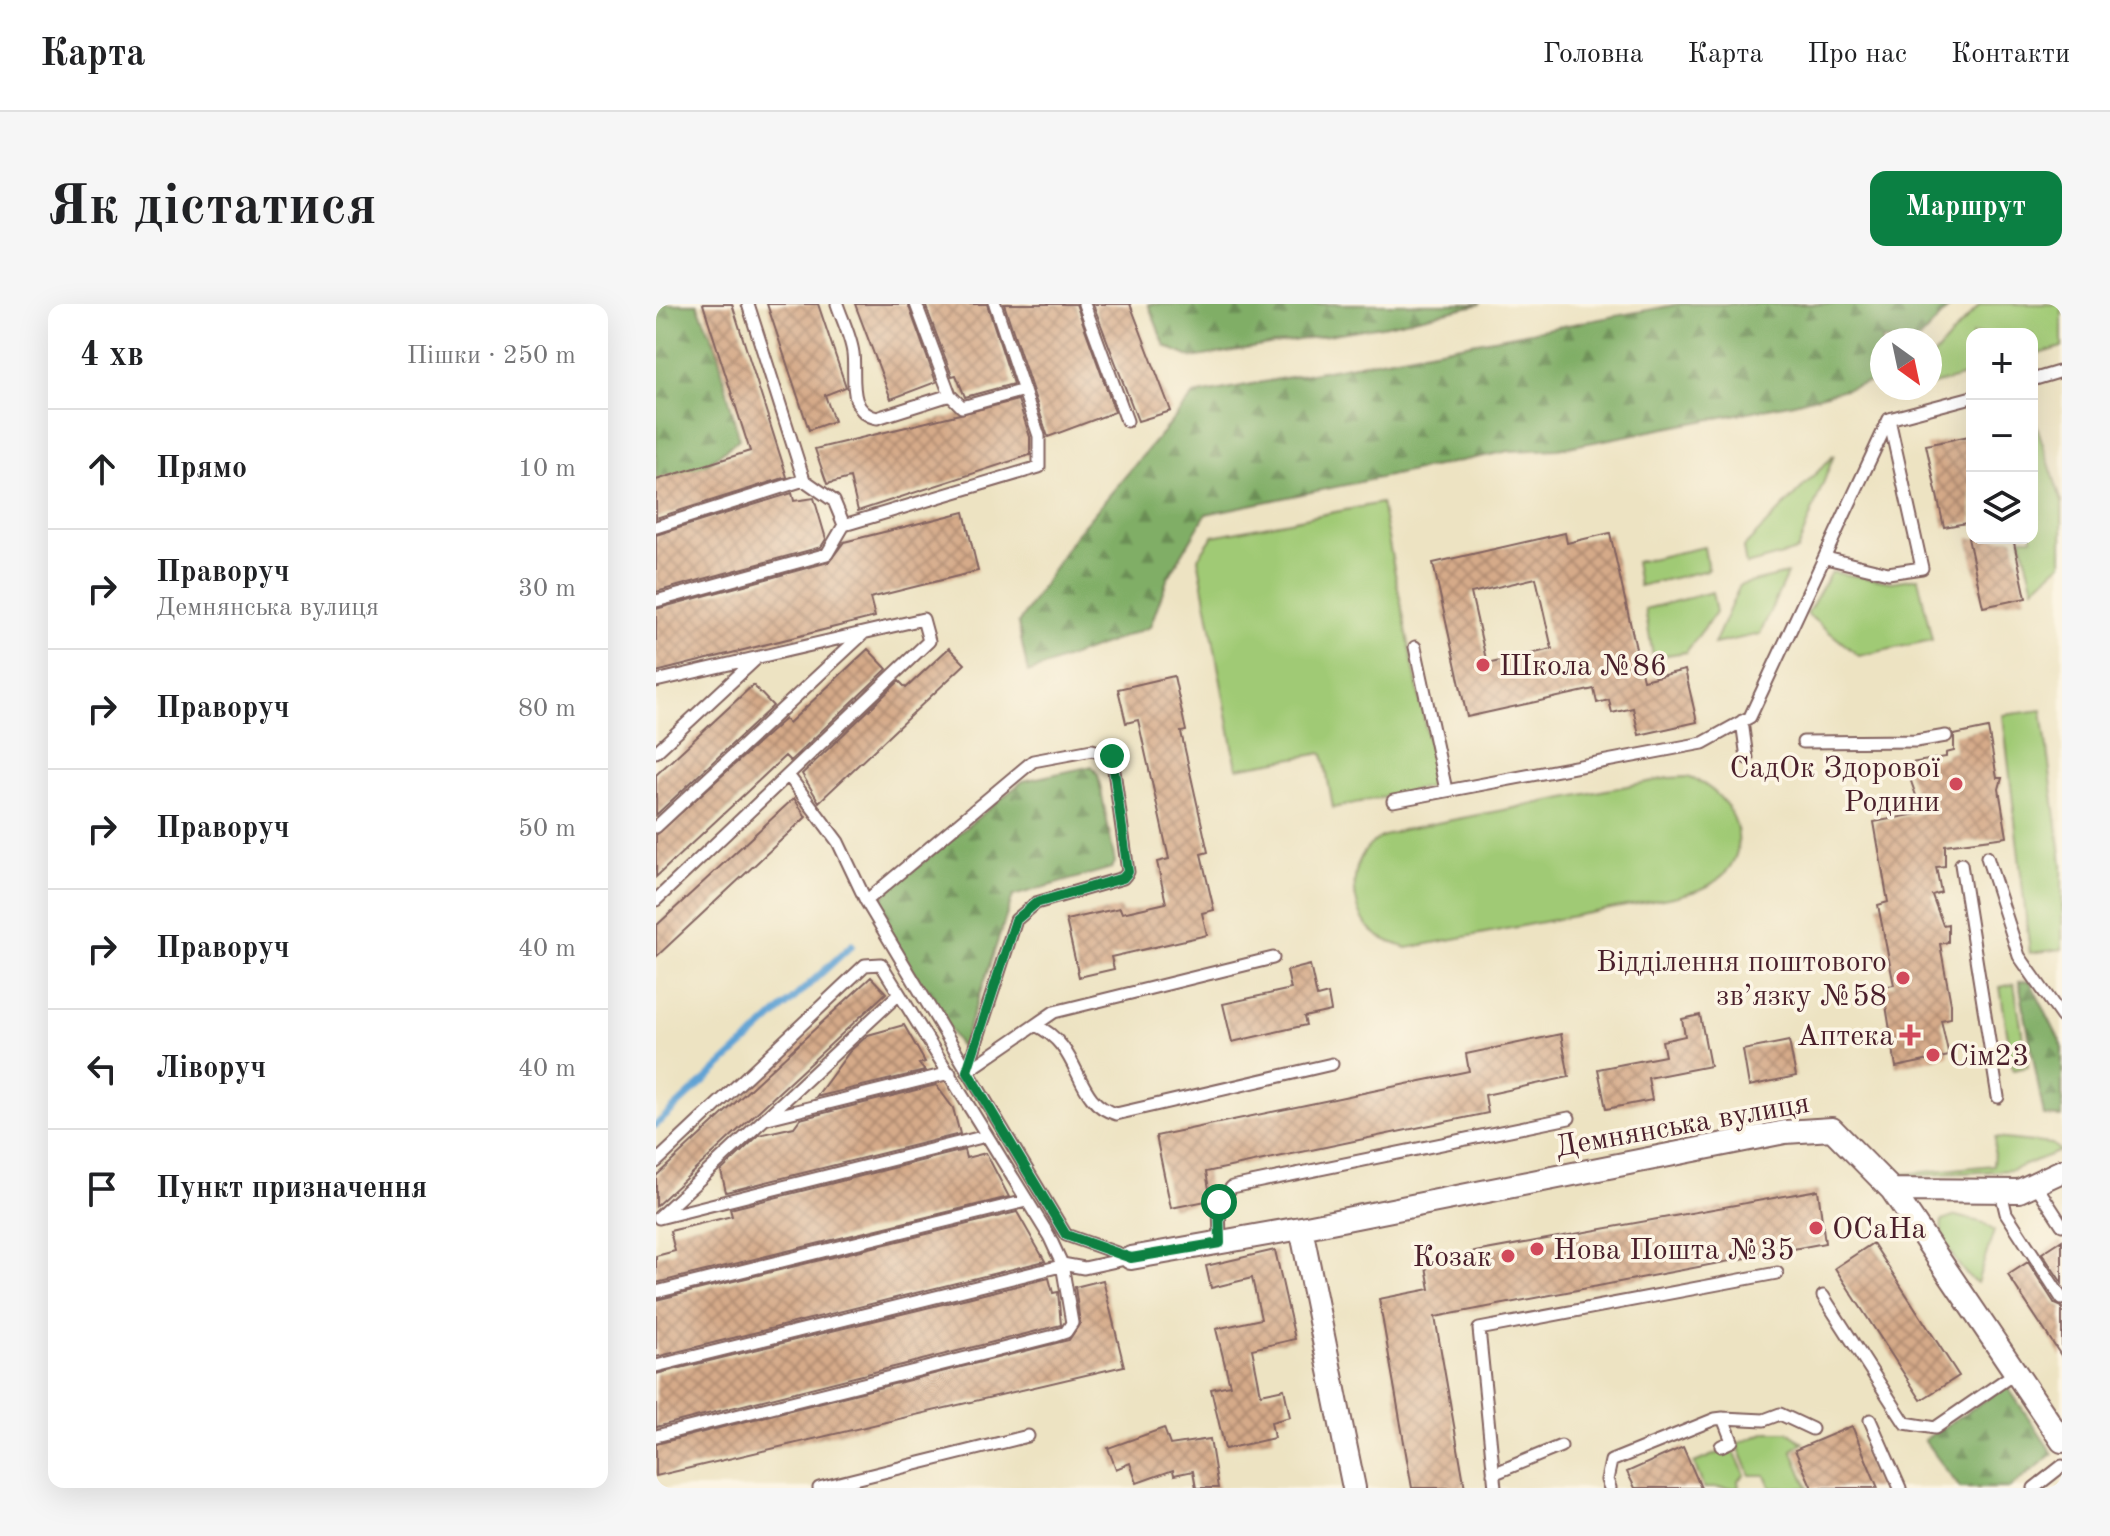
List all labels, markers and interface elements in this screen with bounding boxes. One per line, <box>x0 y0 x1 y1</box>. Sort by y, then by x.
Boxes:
text: Карта <box>40 36 146 74</box>
text: Головна <box>1543 41 1644 69</box>
text: Карта <box>1688 41 1763 69</box>
text: Про нас <box>1807 41 1907 69</box>
text: Контакти <box>1951 41 2070 69</box>
button: Маршрут <box>1870 171 2062 246</box>
text: Як дістатися <box>48 180 377 236</box>
north arrow <box>1870 328 1942 400</box>
map controls <box>1966 328 2038 544</box>
button: + <box>1966 328 2038 400</box>
text: 4 хв <box>80 339 144 373</box>
text: Пішки · 250 m <box>407 343 576 369</box>
button: − <box>1966 400 2038 472</box>
icon: ahead <box>80 447 124 491</box>
text: Прямо <box>156 454 247 484</box>
text: 10 m <box>518 456 576 482</box>
button: layers <box>1966 472 2038 544</box>
text: Праворуч <box>156 558 290 588</box>
icon: right <box>80 567 124 611</box>
text: 30 m <box>518 576 576 602</box>
text: Демнянська вулиця <box>156 595 379 621</box>
place label: Школа №86 <box>1499 652 1667 682</box>
marker: Школа №86 <box>1474 656 1492 674</box>
icon: right <box>80 687 124 731</box>
text: Праворуч <box>156 694 290 724</box>
text: 80 m <box>518 696 576 722</box>
route end <box>1094 738 1130 774</box>
place label: СадОк Здорової Родини <box>1729 754 1941 818</box>
marker: СадОк Здорової Родини <box>1947 775 1965 793</box>
icon: right <box>80 807 124 851</box>
text: Праворуч <box>156 814 290 844</box>
text: 50 m <box>518 816 576 842</box>
icon: right <box>80 927 124 971</box>
text: Праворуч <box>156 934 290 964</box>
text: 40 m <box>518 936 576 962</box>
place label: Відділення поштового зв’язку №58 <box>1596 948 1887 1012</box>
marker: Відділення поштового зв’язку №58 <box>1894 969 1912 987</box>
place label: Аптека <box>1797 1022 1894 1052</box>
marker: Аптека <box>1901 1026 1919 1044</box>
place label: Сім23 <box>1949 1042 2029 1072</box>
marker: Сім23 <box>1924 1046 1942 1064</box>
icon: left <box>80 1047 124 1091</box>
text: Ліворуч <box>156 1054 266 1084</box>
text: 40 m <box>518 1056 576 1082</box>
street label: Демнянська вулиця <box>1553 1089 1812 1163</box>
icon: arrive <box>80 1167 124 1211</box>
text: Пункт призначення <box>156 1174 427 1204</box>
route start <box>1201 1184 1237 1220</box>
place label: ОСаНа <box>1832 1215 1927 1245</box>
marker: ОСаНа <box>1807 1219 1825 1237</box>
place label: Нова Пошта №35 <box>1553 1236 1795 1266</box>
marker: Нова Пошта №35 <box>1528 1240 1546 1258</box>
place label: Козак <box>1412 1243 1492 1273</box>
marker: Козак <box>1499 1247 1517 1265</box>

